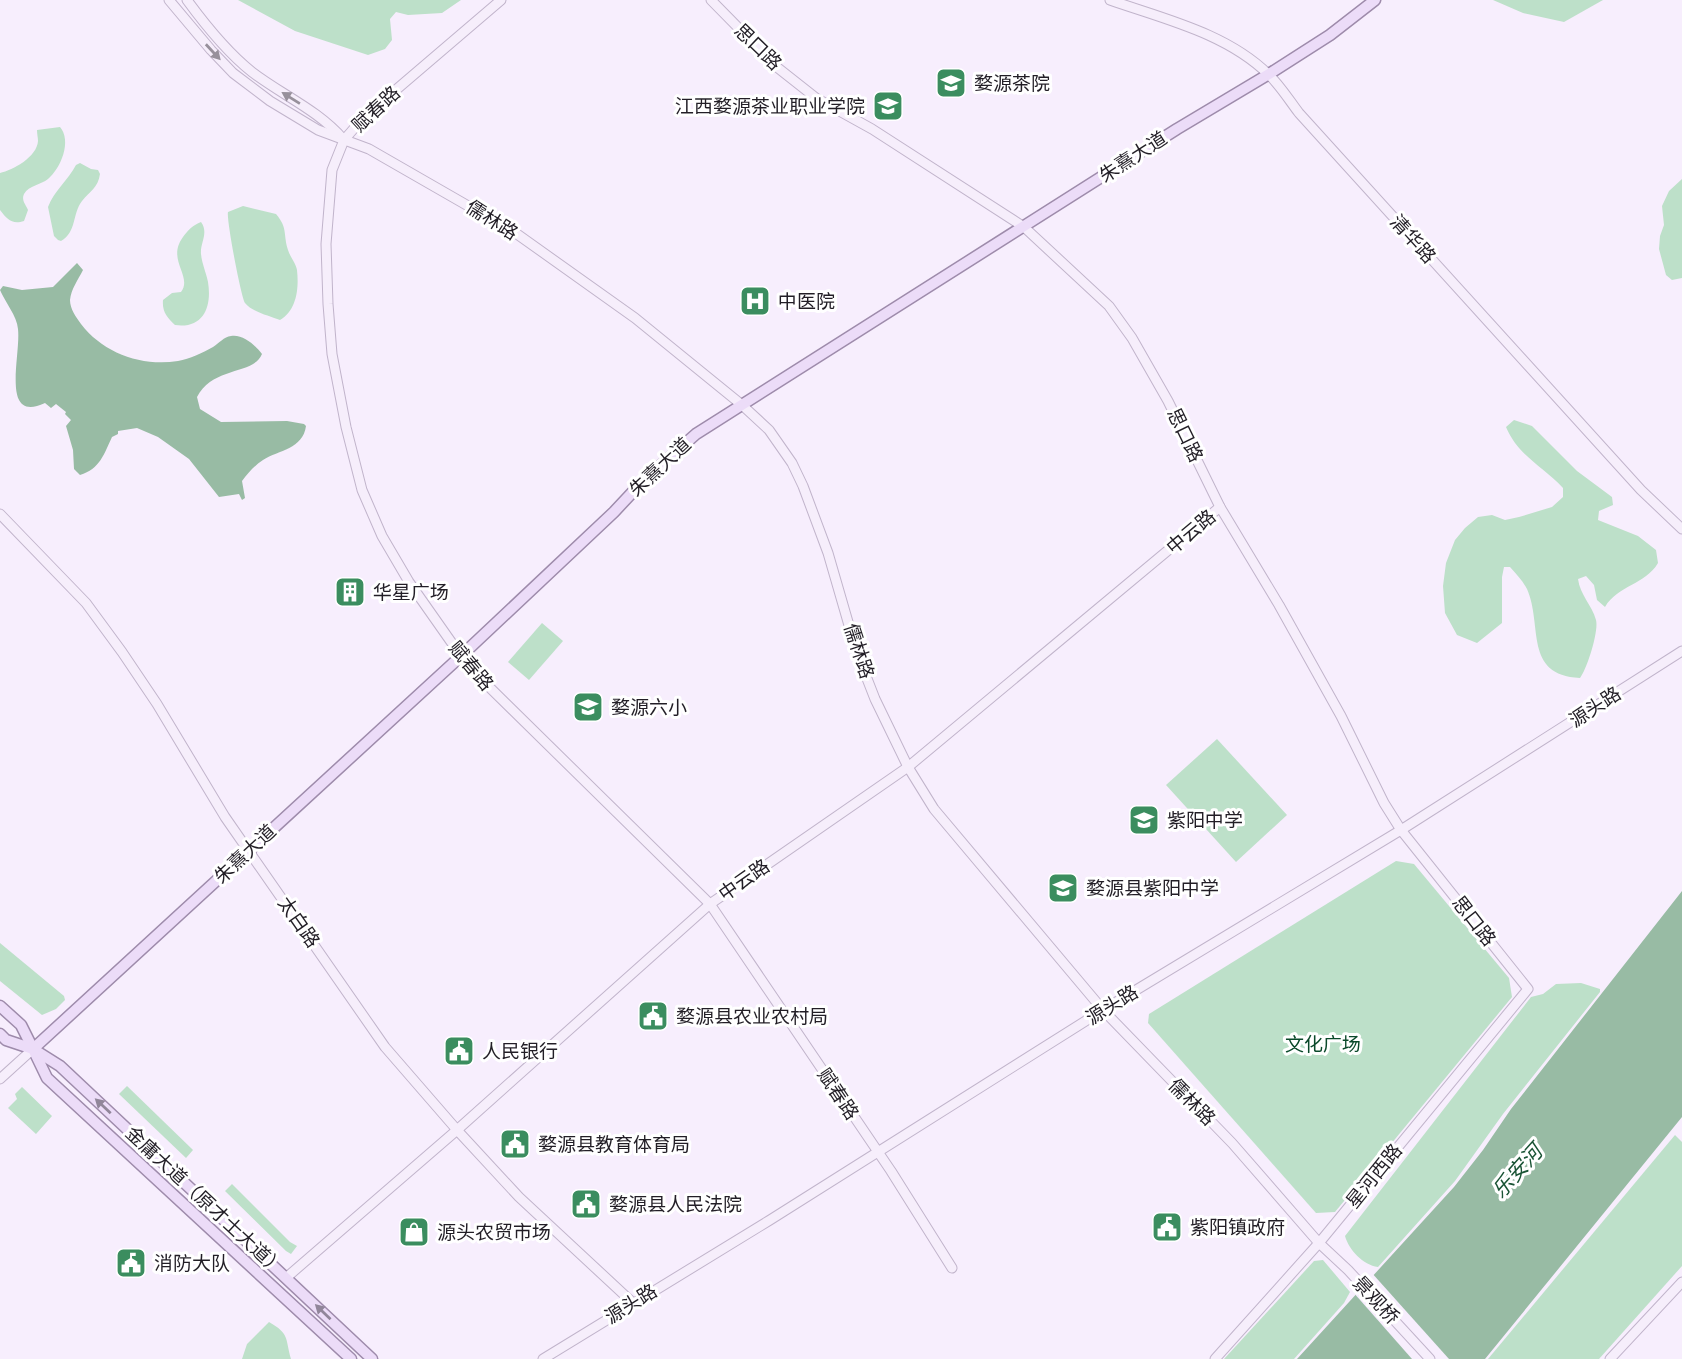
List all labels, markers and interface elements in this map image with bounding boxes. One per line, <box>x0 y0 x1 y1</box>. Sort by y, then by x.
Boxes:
street label: 思口路 <box>730 19 786 75</box>
one-way arrow <box>205 43 221 61</box>
school or university icon: 婺源茶院 <box>934 66 968 100</box>
place label: 婺源茶院 <box>974 72 1050 95</box>
street label: 赋春路 <box>347 81 405 137</box>
school or university icon: 江西婺源茶业职业学院 <box>871 89 905 123</box>
one-way arrow <box>281 92 300 105</box>
place label: 江西婺源茶业职业学院 <box>675 95 865 118</box>
street label: 朱熹大道 <box>1095 127 1171 187</box>
street label: 儒林路 <box>462 195 522 245</box>
street label: 清华路 <box>1385 210 1441 268</box>
hospital icon: 中医院 <box>738 284 772 318</box>
place label: 中医院 <box>778 290 835 313</box>
street label: 思口路 <box>1162 404 1208 466</box>
street label: 朱熹大道 <box>624 433 696 501</box>
street label: 中云路 <box>1162 505 1220 559</box>
building icon: 华星广场 <box>333 575 367 609</box>
place label: 华星广场 <box>373 581 449 604</box>
street label: 儒林路 <box>839 620 879 682</box>
street label: 赋春路 <box>444 637 498 695</box>
street label: 源头路 <box>1565 682 1625 732</box>
school or university icon: 婺源六小 <box>571 690 605 724</box>
place label: 婺源六小 <box>611 696 687 719</box>
school or university icon: 紫阳中学 <box>1127 803 1161 837</box>
place label: 紫阳中学 <box>1167 809 1243 832</box>
street label: 朱熹大道 <box>209 820 281 888</box>
street label: 中云路 <box>714 854 774 906</box>
school or university icon: 婺源县紫阳中学 <box>1046 871 1080 905</box>
place label: 婺源县紫阳中学 <box>1086 877 1219 900</box>
street label: 思口路 <box>1447 891 1501 951</box>
street label: 太白路 <box>273 892 325 952</box>
street label: 源头路 <box>1082 980 1142 1030</box>
public building icon: 婺源县农业农村局 <box>636 999 670 1033</box>
place label: 婺源县农业农村局 <box>676 1005 828 1028</box>
park label: 文化广场 <box>1285 1033 1361 1056</box>
public building icon: 人民银行 <box>442 1034 476 1068</box>
place label: 人民银行 <box>482 1040 558 1063</box>
street label: 赋春路 <box>813 1064 863 1124</box>
street label: 儒林路 <box>1164 1074 1220 1130</box>
one-way arrow <box>94 1098 112 1114</box>
street label: 金庸大道（原才士大道） <box>121 1121 289 1281</box>
public building icon: 婺源县教育体育局 <box>498 1127 532 1161</box>
place label: 婺源县教育体育局 <box>538 1133 690 1156</box>
water label: 乐安河 <box>1487 1136 1550 1203</box>
street label: 星河西路 <box>1341 1139 1407 1213</box>
public building icon: 婺源县人民法院 <box>569 1187 603 1221</box>
place label: 婺源县人民法院 <box>609 1193 742 1216</box>
public building icon: 紫阳镇政府 <box>1150 1210 1184 1244</box>
shop icon: 源头农贸市场 <box>397 1215 431 1249</box>
place label: 紫阳镇政府 <box>1190 1216 1285 1239</box>
place label: 源头农贸市场 <box>437 1221 551 1244</box>
public building icon: 消防大队 <box>114 1246 148 1280</box>
place label: 消防大队 <box>154 1252 230 1275</box>
street label: 景观桥 <box>1348 1271 1404 1329</box>
street label: 源头路 <box>601 1279 661 1329</box>
one-way arrow <box>315 1304 332 1320</box>

